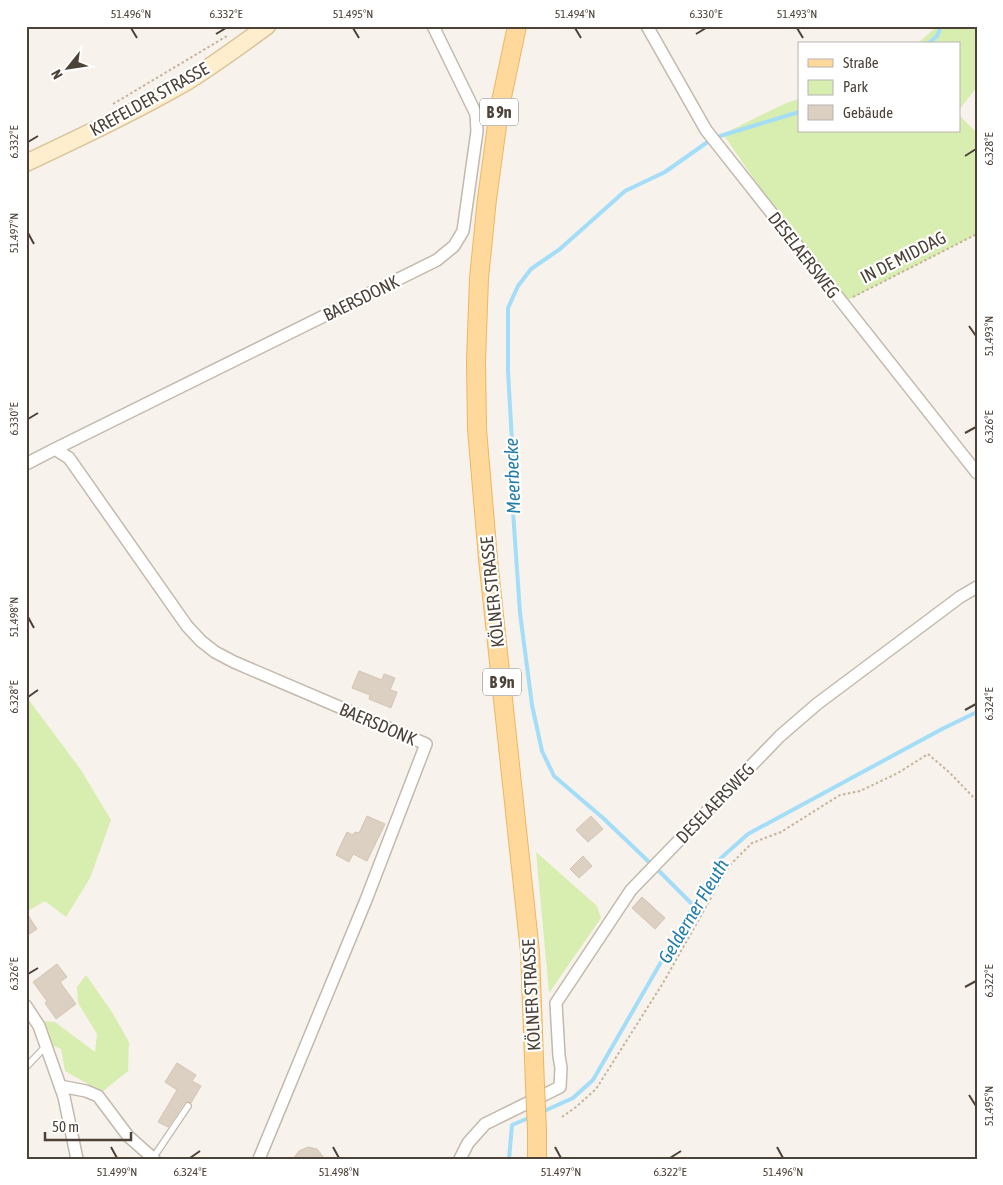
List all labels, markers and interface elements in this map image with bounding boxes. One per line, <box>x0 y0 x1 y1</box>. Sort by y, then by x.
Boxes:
text: 51.496°N <box>111 7 151 21</box>
text: 6.332°E <box>209 7 243 21</box>
text: 51.495°N <box>333 7 373 21</box>
text: 51.494°N <box>555 7 595 21</box>
text: 6.330°E <box>689 7 723 21</box>
text: 51.493°N <box>777 7 817 21</box>
north arrow <box>42 42 92 92</box>
legend <box>798 42 960 132</box>
text: Straße <box>843 54 879 71</box>
street label: KREFELDER STRASSE <box>86 58 212 140</box>
text: N <box>48 67 66 82</box>
text: Park <box>843 78 868 95</box>
road number: B 9n <box>480 98 518 125</box>
text: Gebäude <box>843 104 893 121</box>
text: 6.332°E <box>7 125 21 159</box>
text: 6.328°E <box>982 132 996 166</box>
street label: DESELAERSWEG <box>764 208 844 302</box>
text: 51.497°N <box>7 213 21 253</box>
street label: IN DE MIDDAG <box>857 227 949 287</box>
street label: BAERSDONK <box>320 271 402 325</box>
text: 51.493°N <box>982 316 996 356</box>
text: 6.330°E <box>7 402 21 436</box>
text: 6.326°E <box>982 410 996 444</box>
water label: Meerbecke <box>500 438 524 514</box>
street label: KÖLNER STRASSE <box>476 535 508 649</box>
text: 51.498°N <box>7 597 21 637</box>
road number: B 9n <box>483 669 521 696</box>
text: 6.328°E <box>7 680 21 714</box>
text: 6.324°E <box>982 687 996 721</box>
street label: BAERSDONK <box>336 698 420 750</box>
street label: DESELAERSWEG <box>672 759 758 847</box>
water label: Gelderner Fleuth <box>653 855 733 967</box>
street label: KÖLNER STRASSE <box>518 938 544 1051</box>
text: 6.326°E <box>7 957 21 991</box>
text: 6.322°E <box>982 964 996 998</box>
text: 51.495°N <box>982 1086 996 1126</box>
scale bar <box>45 1110 131 1142</box>
text: 50 m <box>52 1118 79 1135</box>
text: 51.499°N <box>97 1165 137 1179</box>
text: 6.324°E <box>173 1165 207 1179</box>
text: 51.498°N <box>319 1165 359 1179</box>
text: 51.497°N <box>541 1165 581 1179</box>
text: 6.322°E <box>653 1165 687 1179</box>
text: 51.496°N <box>763 1165 803 1179</box>

